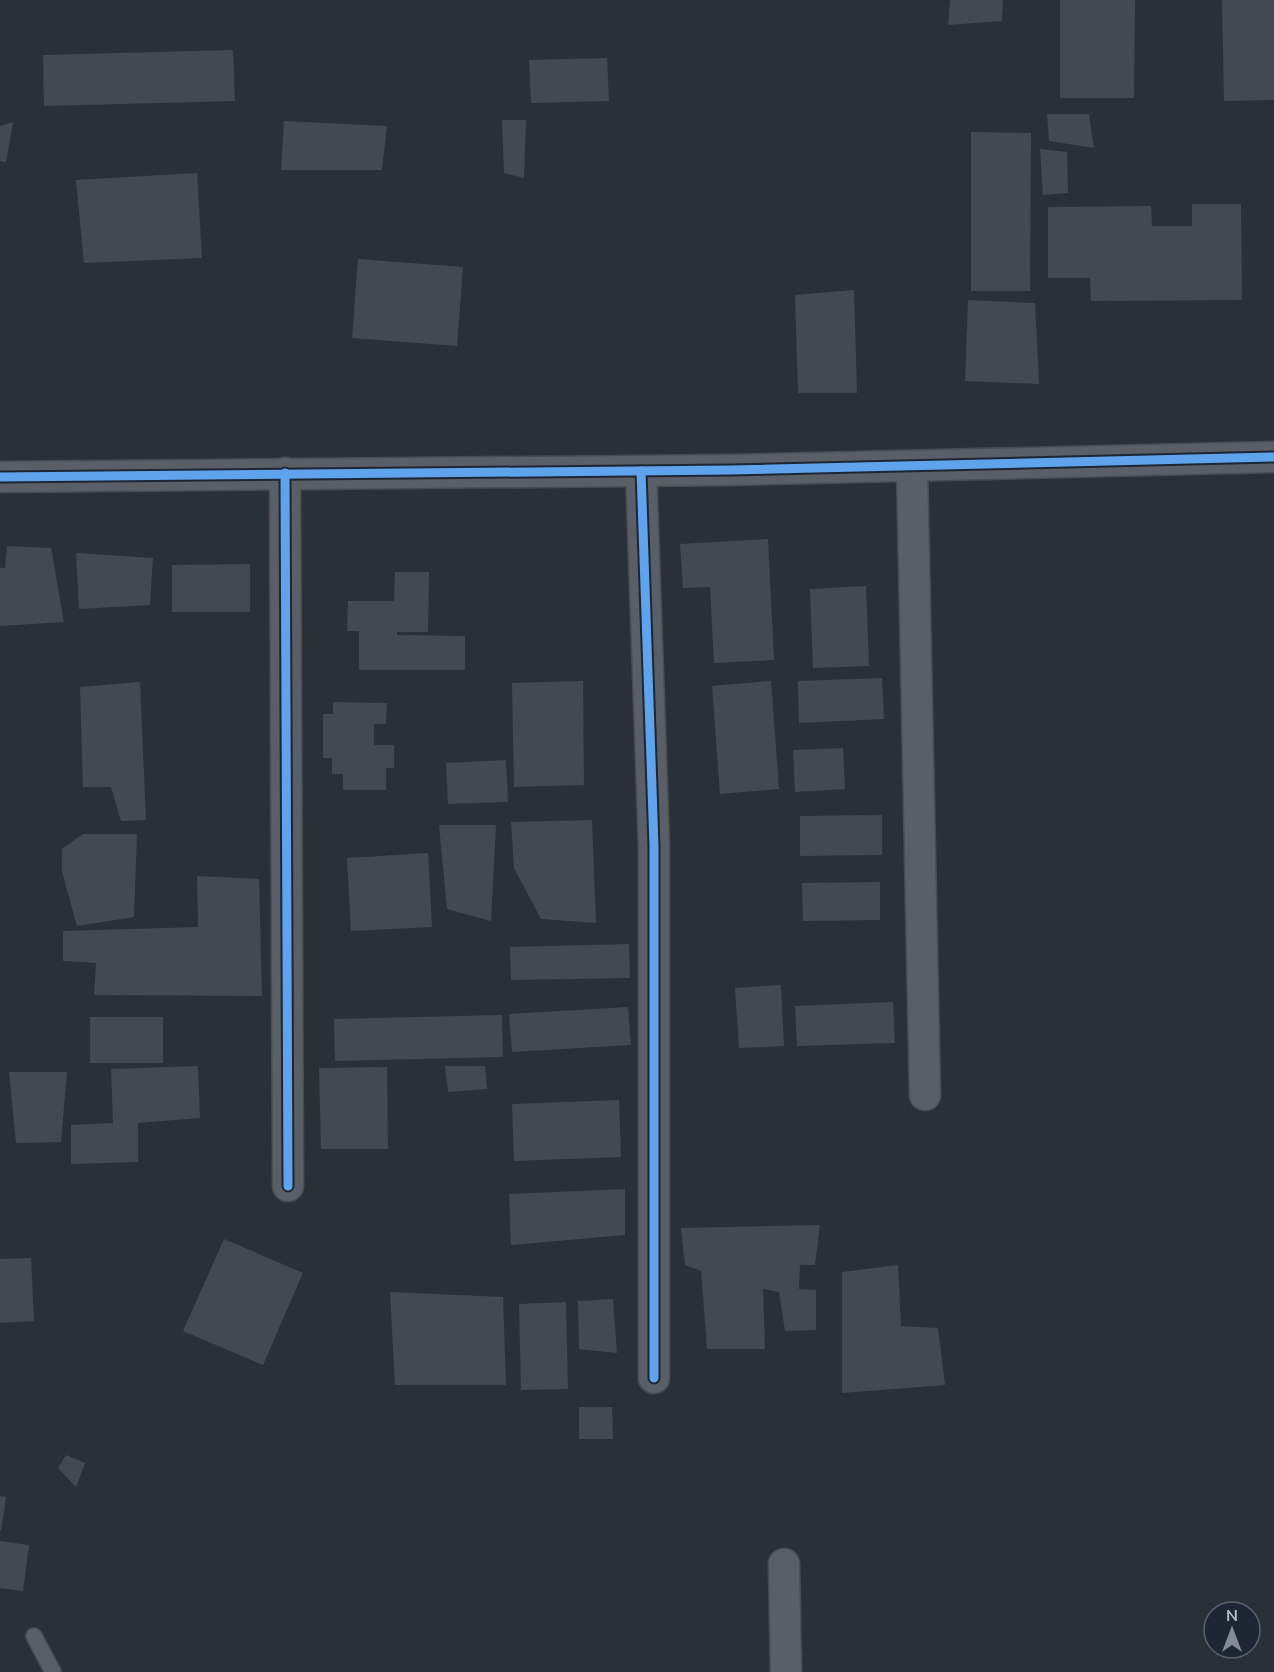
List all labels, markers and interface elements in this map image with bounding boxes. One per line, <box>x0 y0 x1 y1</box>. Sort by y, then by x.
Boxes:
north arrow <box>1202 1600 1262 1660</box>
text: N <box>1226 1605 1238 1627</box>

